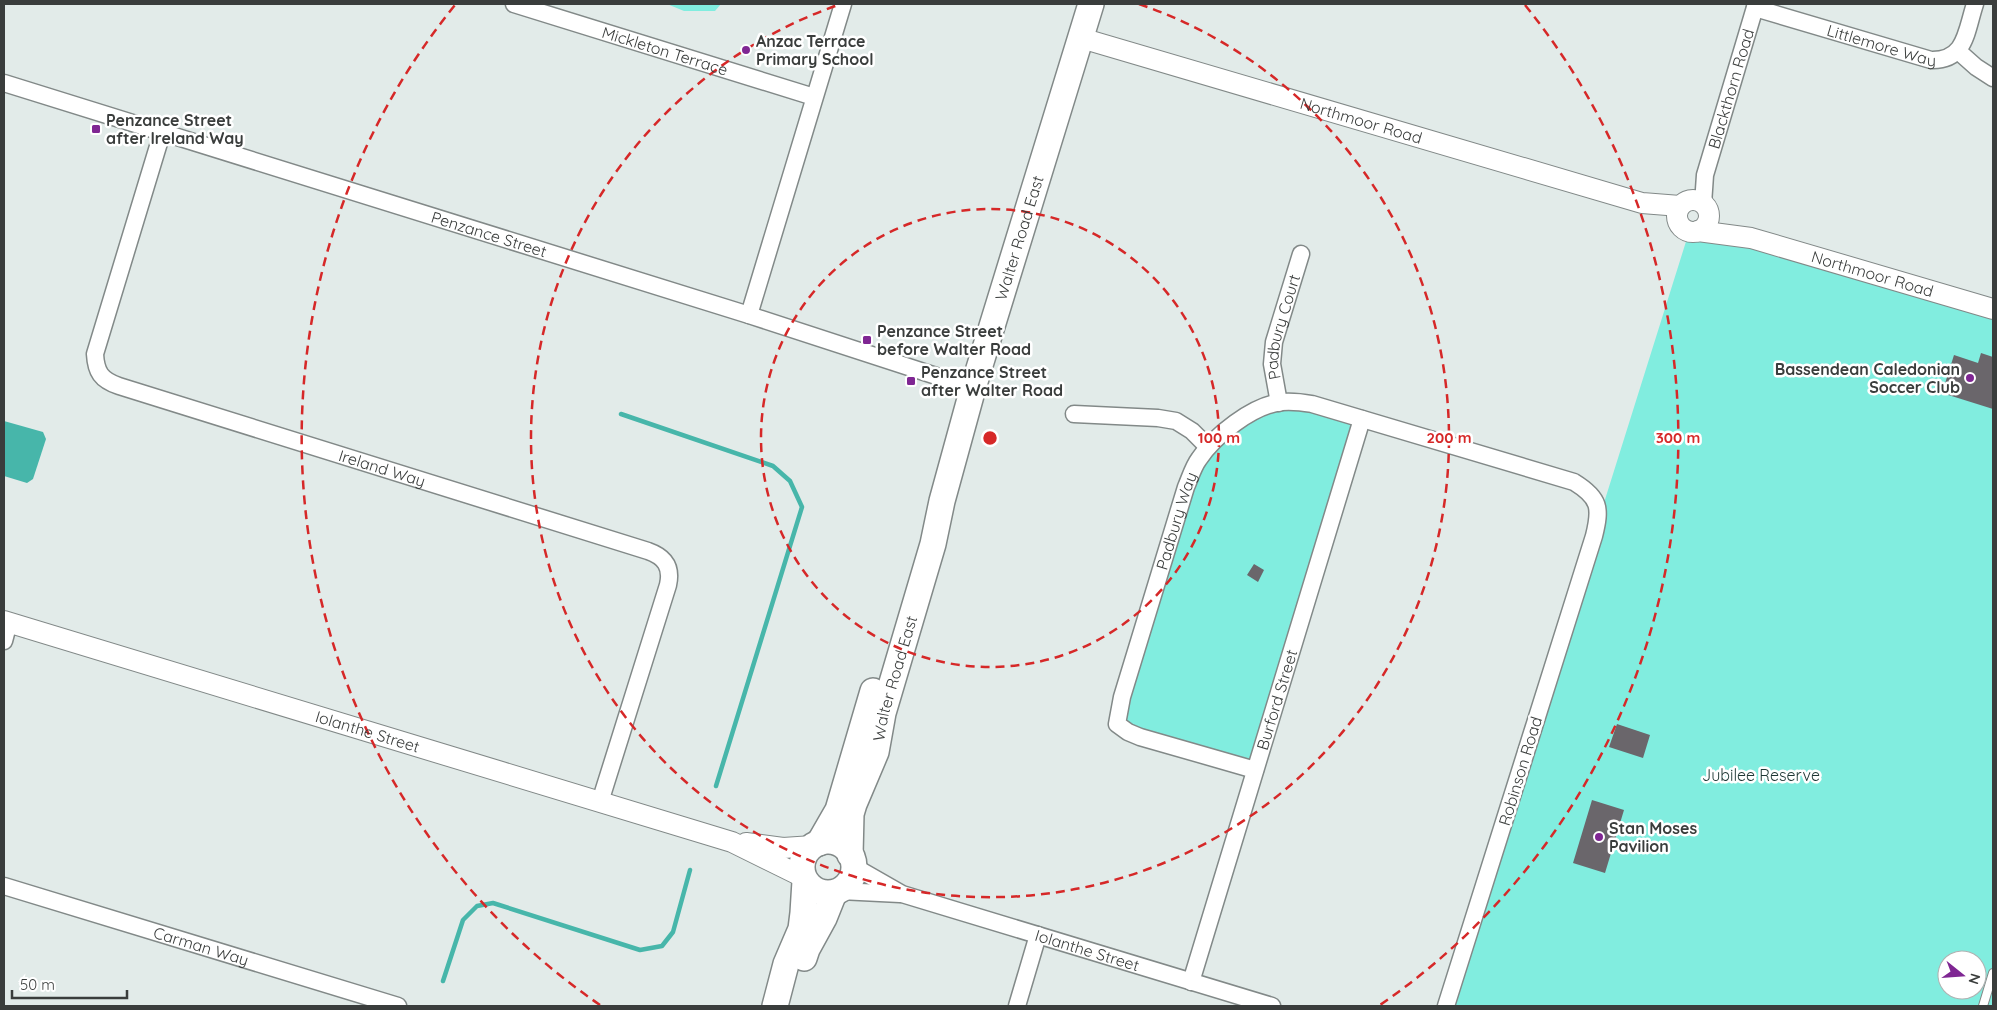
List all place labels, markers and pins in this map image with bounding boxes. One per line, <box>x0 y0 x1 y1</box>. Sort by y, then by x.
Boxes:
place label: Anzac Terrace Primary School <box>756 31 874 69</box>
marker: Anzac Terrace Primary School <box>740 44 752 56</box>
place label: Penzance Street after Ireland Way <box>106 110 244 148</box>
marker: Penzance Street after Ireland Way <box>90 123 102 135</box>
place label: Penzance Street before Walter Road <box>877 321 1031 359</box>
marker: Penzance Street before Walter Road <box>861 334 873 346</box>
place label: Bassendean Caledonian Soccer Club <box>1775 359 1960 397</box>
place label: Penzance Street after Walter Road <box>921 362 1063 400</box>
marker: Bassendean Caledonian Soccer Club <box>1964 372 1976 384</box>
marker: Penzance Street after Walter Road <box>905 375 917 387</box>
centre of rings <box>981 429 999 447</box>
place label: Stan Moses Pavilion <box>1609 818 1697 856</box>
marker: Stan Moses Pavilion <box>1593 831 1605 843</box>

